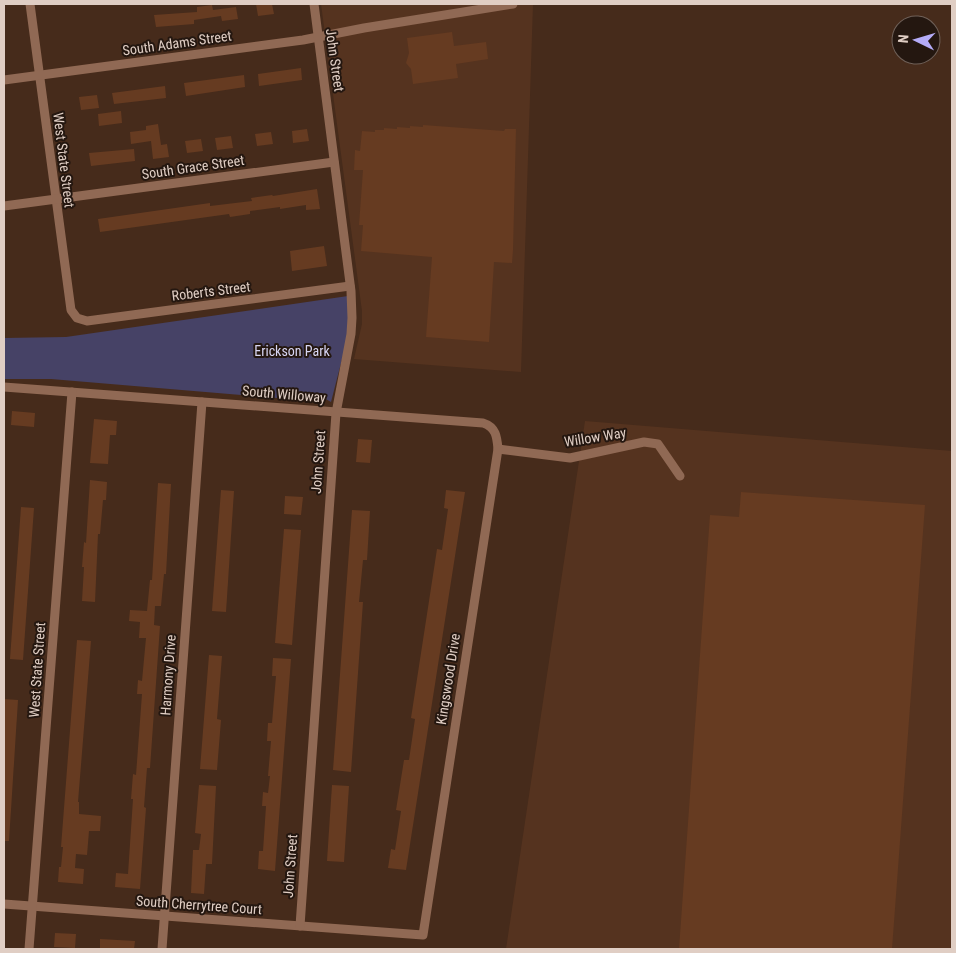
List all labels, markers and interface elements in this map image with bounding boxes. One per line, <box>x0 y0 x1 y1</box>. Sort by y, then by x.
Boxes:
north arrow <box>891 15 941 65</box>
street label: South Adams Street <box>121 27 233 59</box>
street label: John Street <box>323 28 347 92</box>
text: N <box>895 34 911 44</box>
street label: West State Street <box>50 112 78 208</box>
street label: South Grace Street <box>141 152 245 182</box>
street label: Roberts Street <box>171 278 251 304</box>
park label: Erickson Park <box>254 343 330 359</box>
street label: South Willoway <box>241 382 327 406</box>
street label: Willow Way <box>563 424 627 450</box>
street label: John Street <box>308 430 328 494</box>
street label: West State Street <box>26 622 48 718</box>
street label: Kingswood Drive <box>433 632 463 726</box>
street label: Harmony Drive <box>157 634 179 716</box>
street label: John Street <box>280 834 300 898</box>
street label: South Cherrytree Court <box>136 893 262 917</box>

